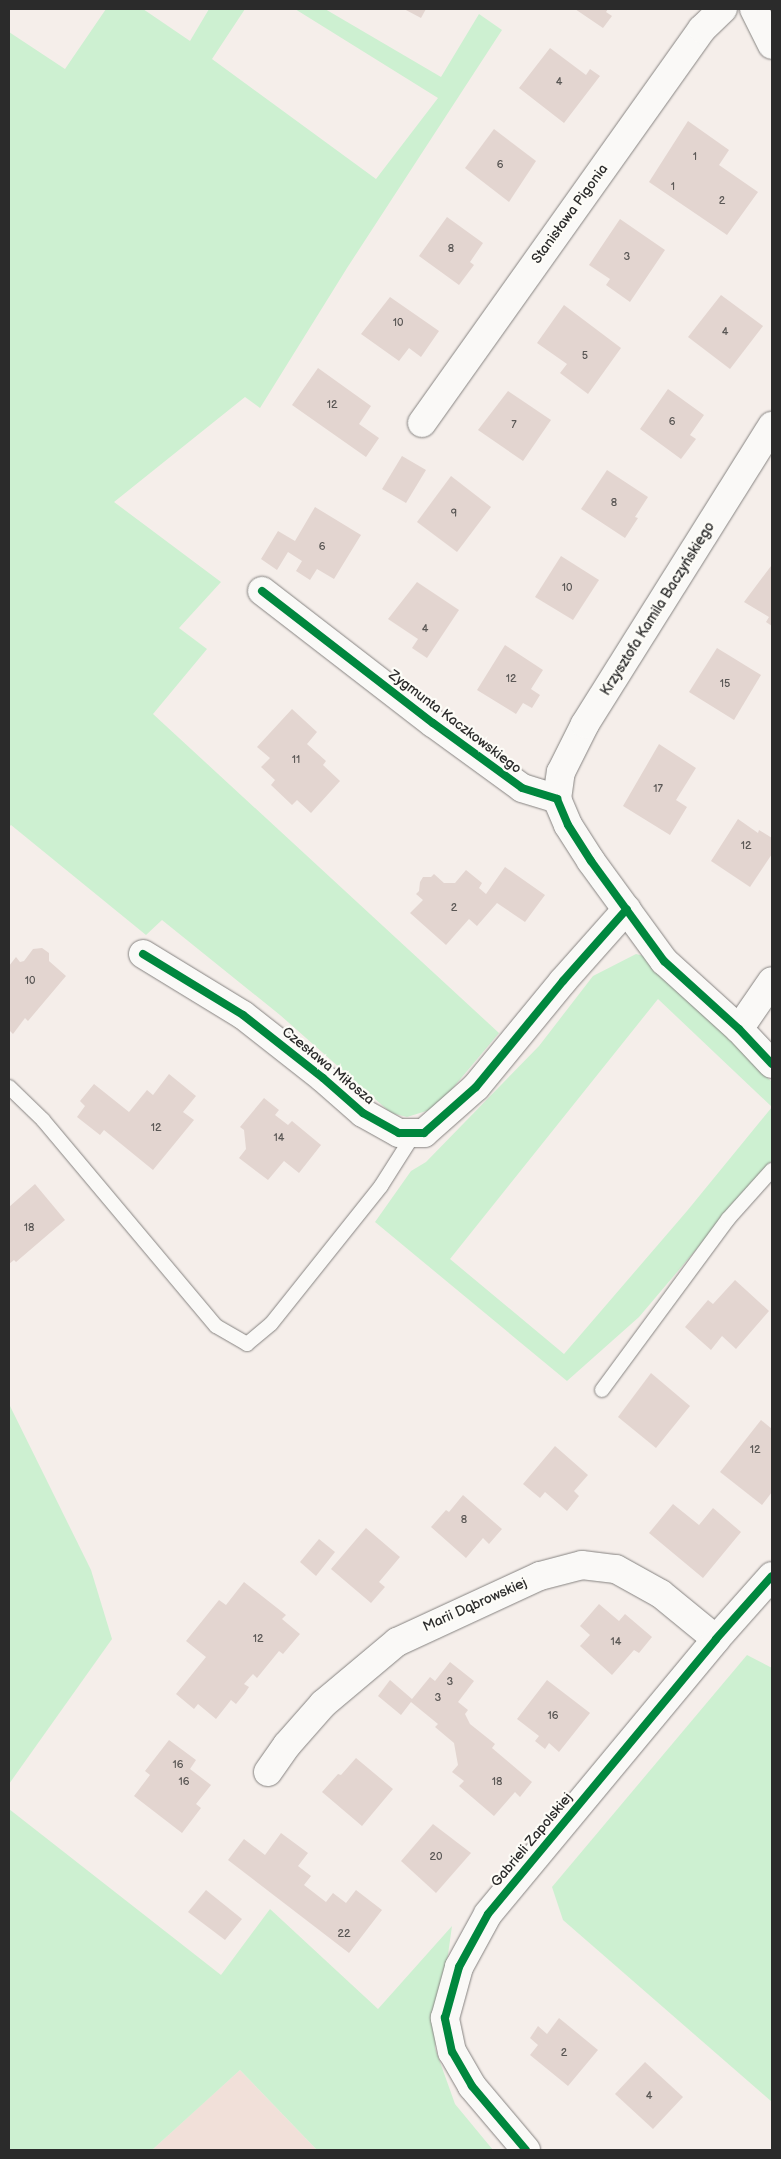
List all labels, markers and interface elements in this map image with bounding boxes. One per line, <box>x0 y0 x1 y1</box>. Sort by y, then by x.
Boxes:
house number: 4 <box>556 75 562 89</box>
house number: 1 <box>693 150 697 164</box>
house number: 6 <box>497 158 503 172</box>
street label: Stanisława Pigonia <box>528 161 612 267</box>
house number: 1 <box>671 180 675 194</box>
house number: 2 <box>719 194 725 208</box>
house number: 8 <box>448 242 454 256</box>
house number: 3 <box>624 250 630 264</box>
house number: 10 <box>393 316 403 330</box>
house number: 4 <box>722 325 728 339</box>
house number: 5 <box>582 349 588 363</box>
house number: 12 <box>327 398 337 412</box>
house number: 6 <box>669 415 675 429</box>
house number: 7 <box>511 418 517 432</box>
house number: 8 <box>611 496 617 510</box>
house number: 9 <box>451 507 457 521</box>
street label: Krzysztofa Kamila Baczyńskiego <box>597 519 719 699</box>
house number: 6 <box>319 540 325 554</box>
house number: 10 <box>562 581 572 595</box>
house number: 4 <box>422 622 428 636</box>
street label: Zygmunta Kaczkowskiego <box>385 667 525 777</box>
house number: 12 <box>506 672 516 686</box>
house number: 15 <box>720 677 730 691</box>
house number: 11 <box>292 753 300 767</box>
house number: 17 <box>653 782 663 796</box>
house number: 12 <box>741 839 751 853</box>
house number: 2 <box>451 901 457 915</box>
house number: 10 <box>25 974 35 988</box>
street label: Czesława Miłosza <box>278 1024 378 1108</box>
house number: 12 <box>151 1121 161 1135</box>
house number: 14 <box>274 1131 284 1145</box>
house number: 18 <box>24 1221 34 1235</box>
house number: 12 <box>750 1443 760 1457</box>
house number: 8 <box>461 1513 467 1527</box>
street label: Marii Dąbrowskiej <box>420 1575 530 1635</box>
house number: 12 <box>253 1632 263 1646</box>
house number: 14 <box>611 1635 621 1649</box>
house number: 3 <box>447 1675 453 1689</box>
house number: 3 <box>435 1691 441 1705</box>
house number: 16 <box>548 1709 558 1723</box>
house number: 16 <box>173 1758 183 1772</box>
house number: 16 <box>179 1775 189 1789</box>
house number: 18 <box>492 1775 502 1789</box>
street label: Gabrieli Zapolskiej <box>488 1790 576 1890</box>
house number: 20 <box>430 1850 442 1864</box>
house number: 22 <box>338 1927 350 1941</box>
house number: 2 <box>561 2046 567 2060</box>
house number: 4 <box>646 2089 652 2103</box>

